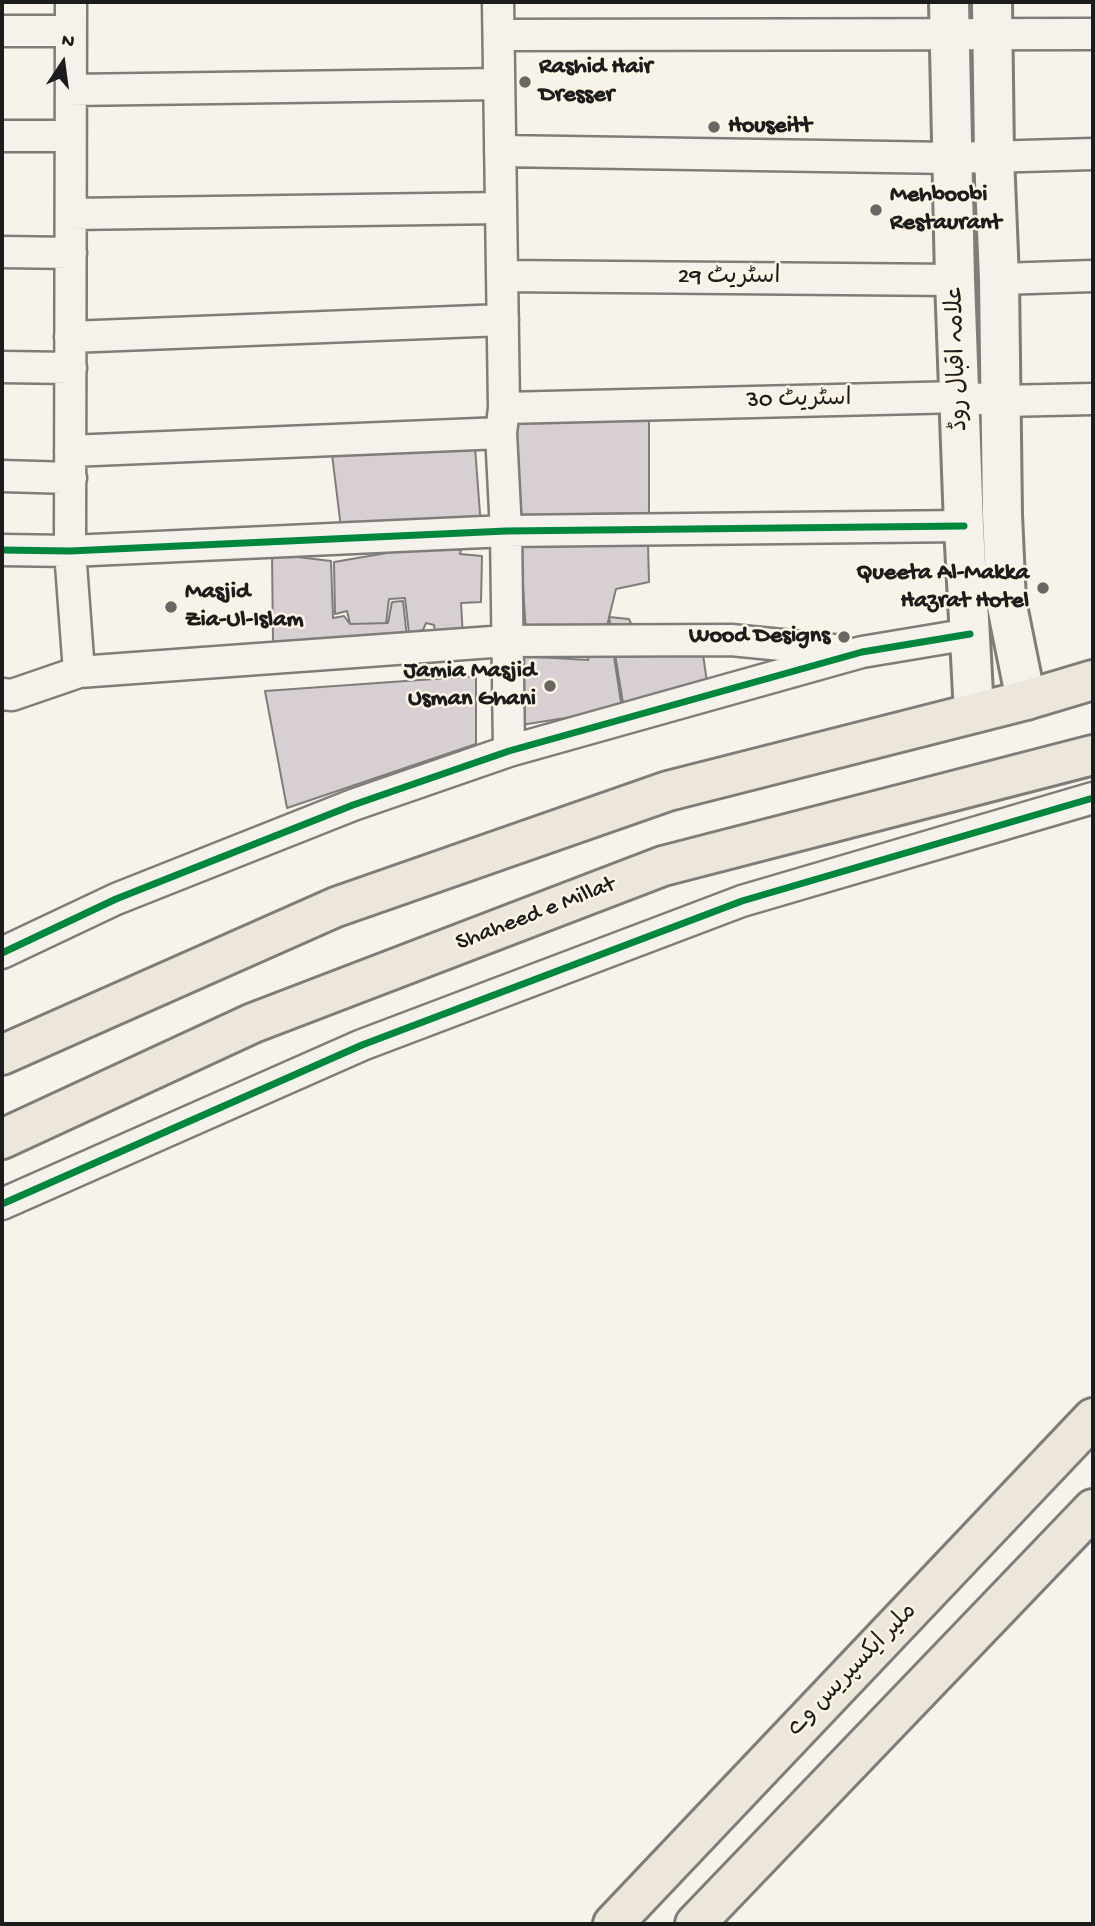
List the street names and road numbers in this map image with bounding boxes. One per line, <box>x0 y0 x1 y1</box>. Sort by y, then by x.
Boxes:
street label: اسٹریٹ 29 <box>678 264 780 292</box>
street label: علامہ اقبال روڈ <box>942 284 976 432</box>
street label: اسٹریٹ 30 <box>746 386 852 416</box>
street label: Shaheed e Millat <box>452 871 620 959</box>
street label: ملیر ایکسپریس وے <box>782 1598 924 1744</box>

